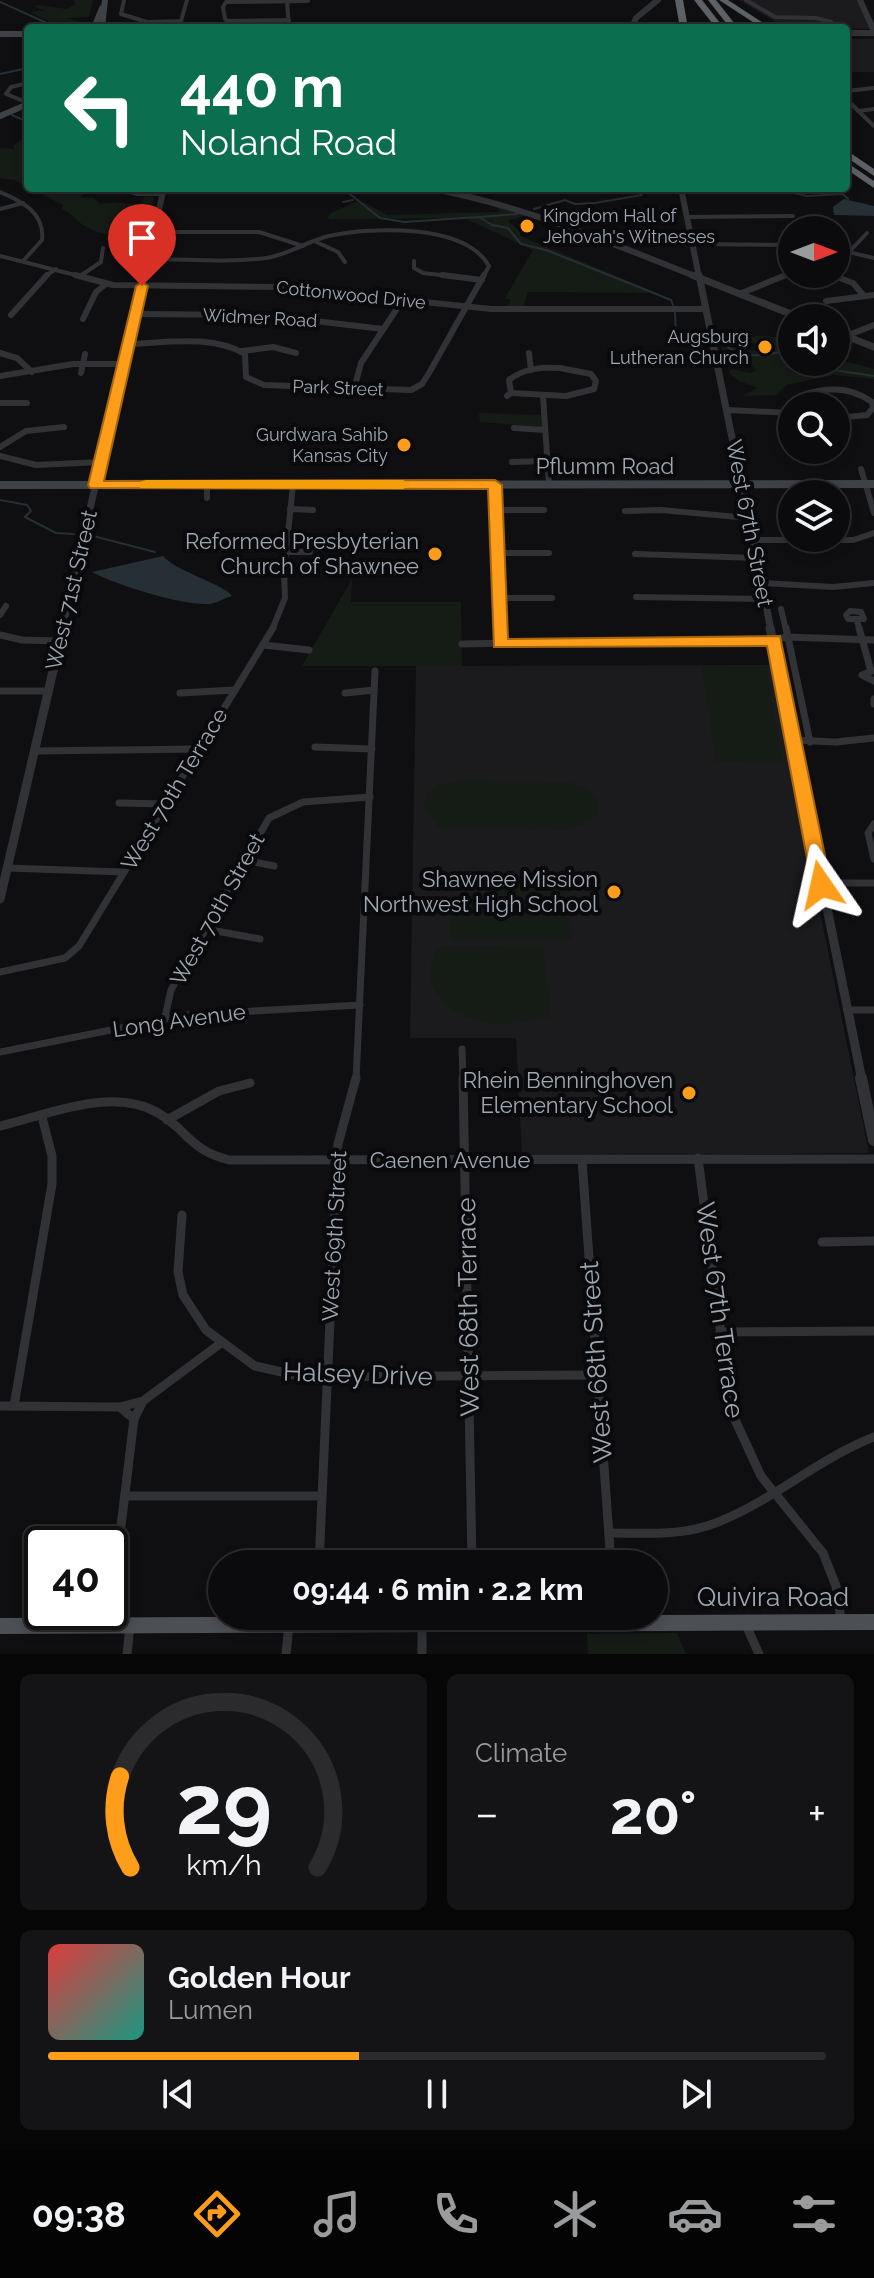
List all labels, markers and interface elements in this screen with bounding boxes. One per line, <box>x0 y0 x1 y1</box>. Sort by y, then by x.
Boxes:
text: 440 m <box>180 54 344 120</box>
icon: left <box>48 56 152 160</box>
text: Noland Road <box>180 121 397 163</box>
pin <box>108 204 176 286</box>
place label: Kingdom Hall of Jehovah's Witnesses <box>543 205 715 247</box>
icon: arrive <box>120 216 164 260</box>
north arrow <box>778 216 850 288</box>
map controls <box>778 216 850 552</box>
marker: Kingdom Hall of Jehovah's Witnesses <box>518 217 536 235</box>
street label: Cottonwood Drive <box>275 276 427 313</box>
street label: Widmer Road <box>202 304 318 331</box>
button: sound <box>778 304 850 376</box>
place label: Augsburg Lutheran Church <box>610 326 749 368</box>
marker: Augsburg Lutheran Church <box>756 338 774 356</box>
street label: Park Street <box>292 375 384 400</box>
button: search <box>778 392 850 464</box>
place label: Gurdwara Sahib Kansas City <box>256 424 388 466</box>
marker: Gurdwara Sahib Kansas City <box>395 436 413 454</box>
street label: West 67th Street <box>721 437 779 609</box>
street label: Pflumm Road <box>536 453 674 479</box>
button: layers <box>778 480 850 552</box>
street label: West 71st Street <box>40 507 102 673</box>
place label: Reformed Presbyterian Church of Shawnee <box>185 528 419 579</box>
marker: Reformed Presbyterian Church of Shawnee <box>426 545 444 563</box>
street label: West 70th Terrace <box>115 703 233 875</box>
street label: West 70th Street <box>164 828 270 990</box>
position arrow <box>779 843 863 927</box>
place label: Shawnee Mission Northwest High School <box>363 866 598 917</box>
marker: Shawnee Mission Northwest High School <box>605 883 623 901</box>
street label: Long Avenue <box>111 998 247 1042</box>
place label: Rhein Benninghoven Elementary School <box>463 1067 673 1118</box>
marker: Rhein Benninghoven Elementary School <box>680 1084 698 1102</box>
street label: Caenen Avenue <box>370 1147 530 1173</box>
street label: West 69th Street <box>317 1149 351 1322</box>
street label: West 68th Terrace <box>451 1197 485 1417</box>
street label: West 67th Terrace <box>690 1200 750 1420</box>
street label: West 68th Street <box>574 1260 618 1464</box>
street label: Halsey Drive <box>283 1356 433 1392</box>
speed limit sign: 40 <box>24 1526 128 1630</box>
text: 09:44 · 6 min · 2.2 km <box>292 1572 584 1607</box>
street label: Quivira Road <box>697 1582 849 1612</box>
text: Climate <box>475 1738 567 1768</box>
text: 29 <box>176 1756 271 1853</box>
text: 20° <box>610 1778 697 1848</box>
text: − <box>475 1788 499 1839</box>
text: + <box>808 1788 826 1839</box>
text: km/h <box>186 1848 261 1882</box>
text: Golden Hour <box>168 1960 351 1995</box>
text: Lumen <box>168 1995 253 2025</box>
icon: previous <box>156 2072 200 2116</box>
icon: pause <box>415 2072 459 2116</box>
icon: next <box>674 2072 718 2116</box>
icon: directions <box>189 2186 245 2242</box>
icon: music <box>309 2186 365 2242</box>
icon: phone <box>428 2186 484 2242</box>
icon: climate <box>547 2186 603 2242</box>
icon: car <box>667 2186 723 2242</box>
icon: filters <box>786 2186 842 2242</box>
text: 09:38 <box>32 2193 126 2235</box>

